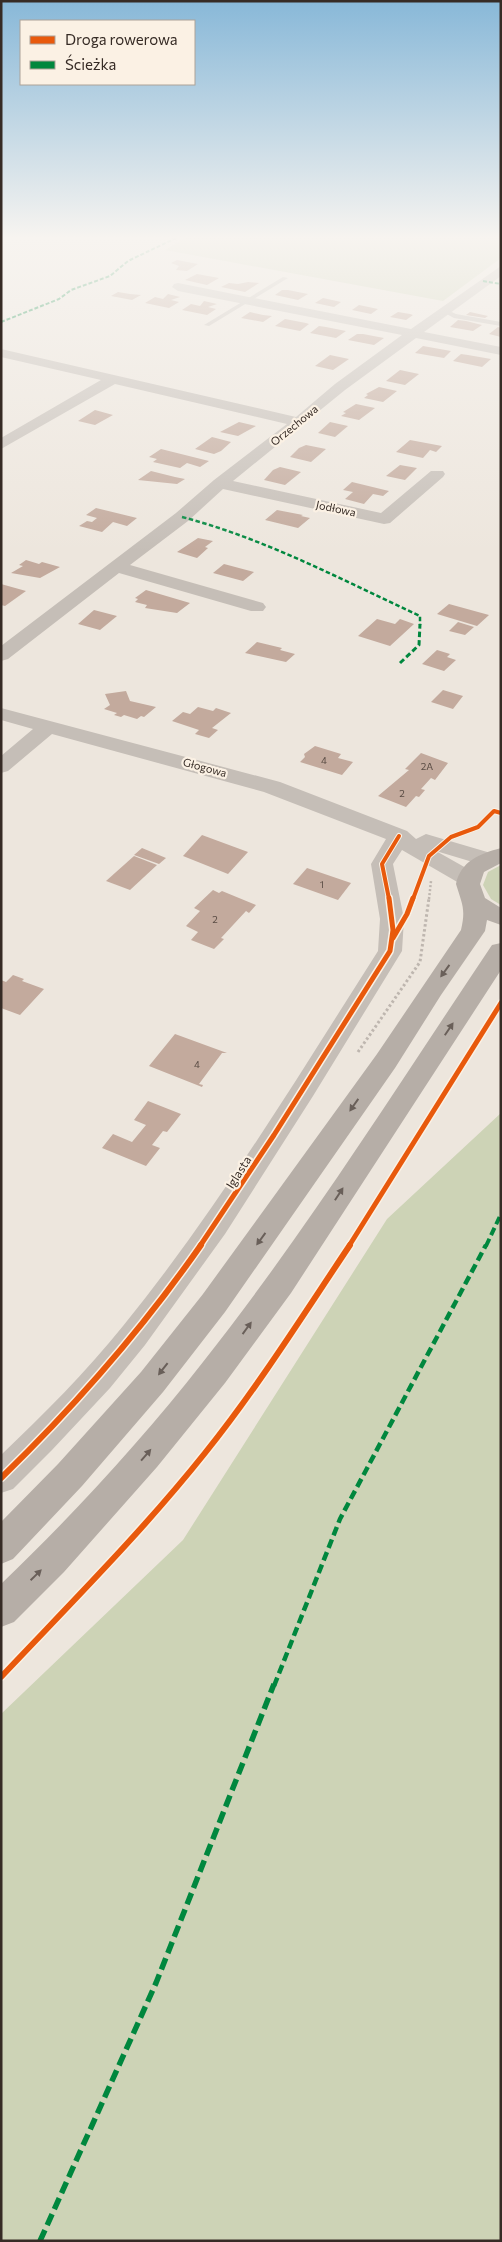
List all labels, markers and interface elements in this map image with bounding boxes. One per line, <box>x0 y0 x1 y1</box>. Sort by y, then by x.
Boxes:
legend <box>20 20 195 85</box>
text: Droga rowerowa <box>65 30 178 48</box>
text: Ścieżka <box>65 54 116 73</box>
street label: Orzechowa <box>268 402 320 448</box>
street label: Jodłowa <box>315 497 357 520</box>
house number: 4 <box>321 754 327 766</box>
street label: Głogowa <box>182 755 228 779</box>
house number: 2A <box>421 760 433 772</box>
house number: 2 <box>399 787 405 799</box>
house number: 1 <box>320 878 324 890</box>
house number: 2 <box>212 913 218 925</box>
one-way arrow <box>440 964 450 978</box>
one-way arrow <box>444 1022 453 1036</box>
house number: 4 <box>194 1058 200 1070</box>
one-way arrow <box>349 1099 359 1112</box>
street label: Iglasta <box>223 1153 253 1191</box>
one-way arrow <box>334 1187 343 1201</box>
one-way arrow <box>256 1232 266 1246</box>
one-way arrow <box>242 1321 252 1335</box>
one-way arrow <box>158 1362 168 1375</box>
one-way arrow <box>140 1449 151 1462</box>
one-way arrow <box>30 1569 42 1581</box>

